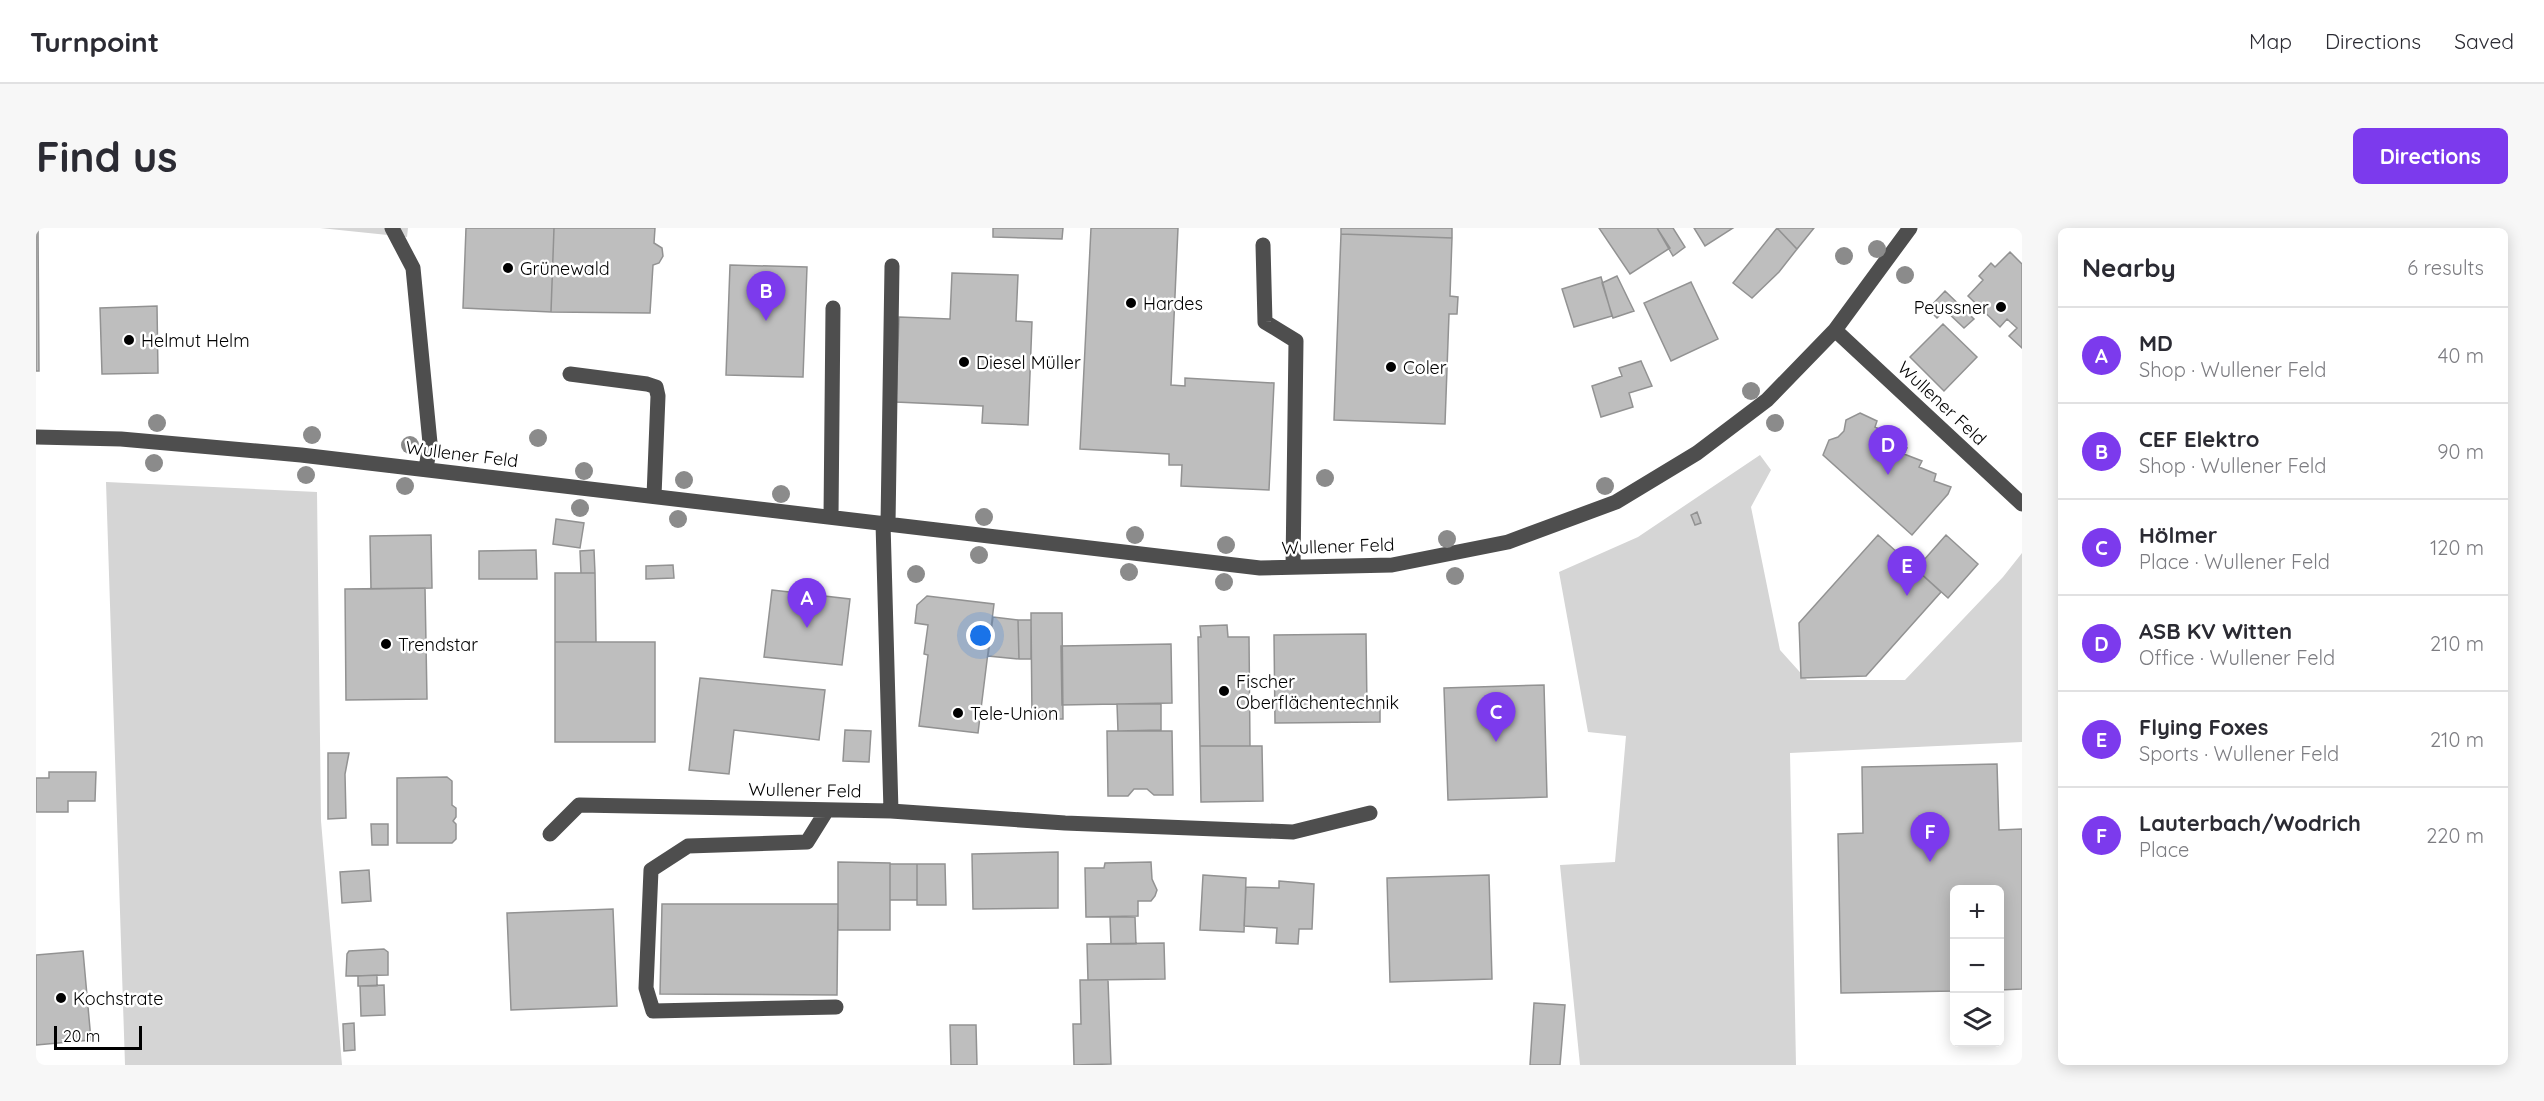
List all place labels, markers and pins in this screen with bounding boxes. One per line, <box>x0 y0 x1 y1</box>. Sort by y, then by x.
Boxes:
place label: Grünewald <box>520 257 610 280</box>
marker: Grünewald <box>501 261 515 275</box>
pin: B <box>746 272 786 321</box>
place label: Hardes <box>1143 292 1203 315</box>
marker: Hardes <box>1124 296 1138 310</box>
place label: Peussner <box>1914 296 1989 319</box>
marker: Peussner <box>1994 300 2008 314</box>
place label: Helmut Helm <box>141 329 250 352</box>
marker: Helmut Helm <box>122 333 136 347</box>
place label: Diesel Müller <box>976 351 1081 374</box>
marker: Diesel Müller <box>957 355 971 369</box>
place label: Coler <box>1403 356 1447 379</box>
marker: Coler <box>1384 360 1398 374</box>
pin: D <box>1868 426 1908 475</box>
pin: E <box>1888 546 1926 596</box>
pin: A <box>788 578 826 628</box>
place label: Trendstar <box>398 633 478 656</box>
marker: Trendstar <box>379 637 393 651</box>
place label: Fischer Oberflächentechnik <box>1236 670 1399 714</box>
marker: Fischer Oberflächentechnik <box>1217 684 1231 698</box>
pin: C <box>1476 692 1516 742</box>
place label: Tele-Union <box>970 702 1058 725</box>
marker: Tele-Union <box>951 706 965 720</box>
pin: F <box>1910 812 1950 862</box>
place label: Kochstrate <box>73 987 164 1010</box>
marker: Kochstrate <box>54 991 68 1005</box>

